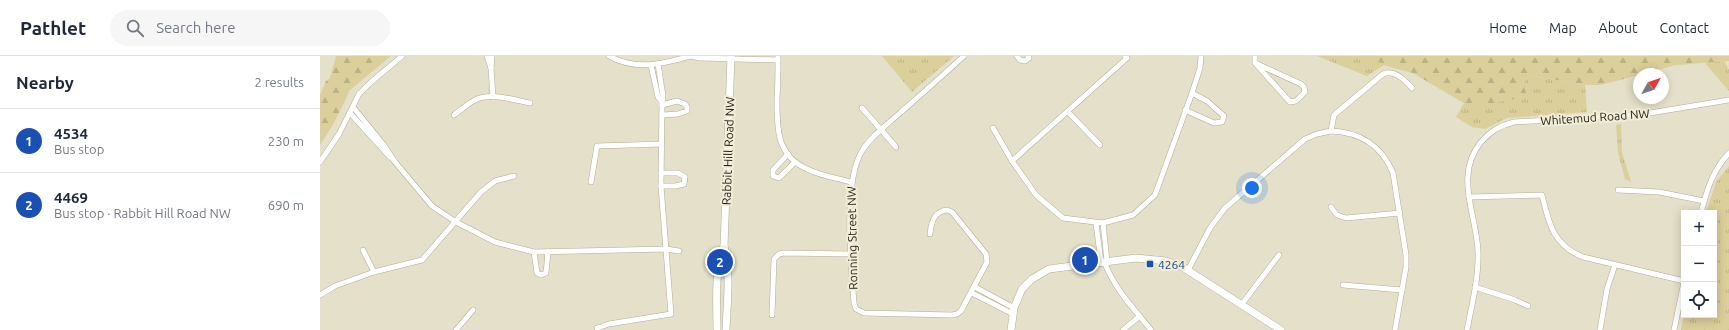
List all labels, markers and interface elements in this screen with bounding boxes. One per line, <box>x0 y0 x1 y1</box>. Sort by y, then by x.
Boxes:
search box <box>110 10 390 46</box>
text: Pathlet <box>20 17 86 39</box>
icon: search <box>124 17 146 39</box>
text: Search here <box>156 19 236 36</box>
text: Home <box>1489 20 1527 36</box>
text: Map <box>1549 20 1577 36</box>
text: About <box>1599 20 1638 36</box>
text: Contact <box>1660 20 1709 36</box>
north arrow <box>1633 68 1669 104</box>
text: Nearby <box>16 73 74 92</box>
text: 2 results <box>254 75 304 89</box>
street label: Rabbit Hill Road NW <box>720 97 736 205</box>
street label: Whitemud Road NW <box>1540 107 1650 127</box>
text: 4534 <box>54 125 88 142</box>
text: 1 <box>25 134 33 148</box>
text: 230 m <box>268 134 304 148</box>
text: Bus stop <box>54 142 104 156</box>
your location <box>1242 178 1262 198</box>
street label: Ronning Street NW <box>845 186 859 290</box>
text: 4469 <box>54 189 88 206</box>
text: 2 <box>25 198 33 212</box>
text: 690 m <box>268 198 304 212</box>
text: Bus stop · Rabbit Hill Road NW <box>54 206 231 220</box>
map controls <box>1681 210 1717 318</box>
button: + <box>1681 210 1717 246</box>
pin: 1 <box>1072 245 1098 275</box>
button: − <box>1681 246 1717 282</box>
pin: 2 <box>707 247 733 277</box>
place label: 4264 <box>1158 258 1185 271</box>
marker: 4264 <box>1145 259 1155 269</box>
button: locate <box>1681 282 1717 318</box>

